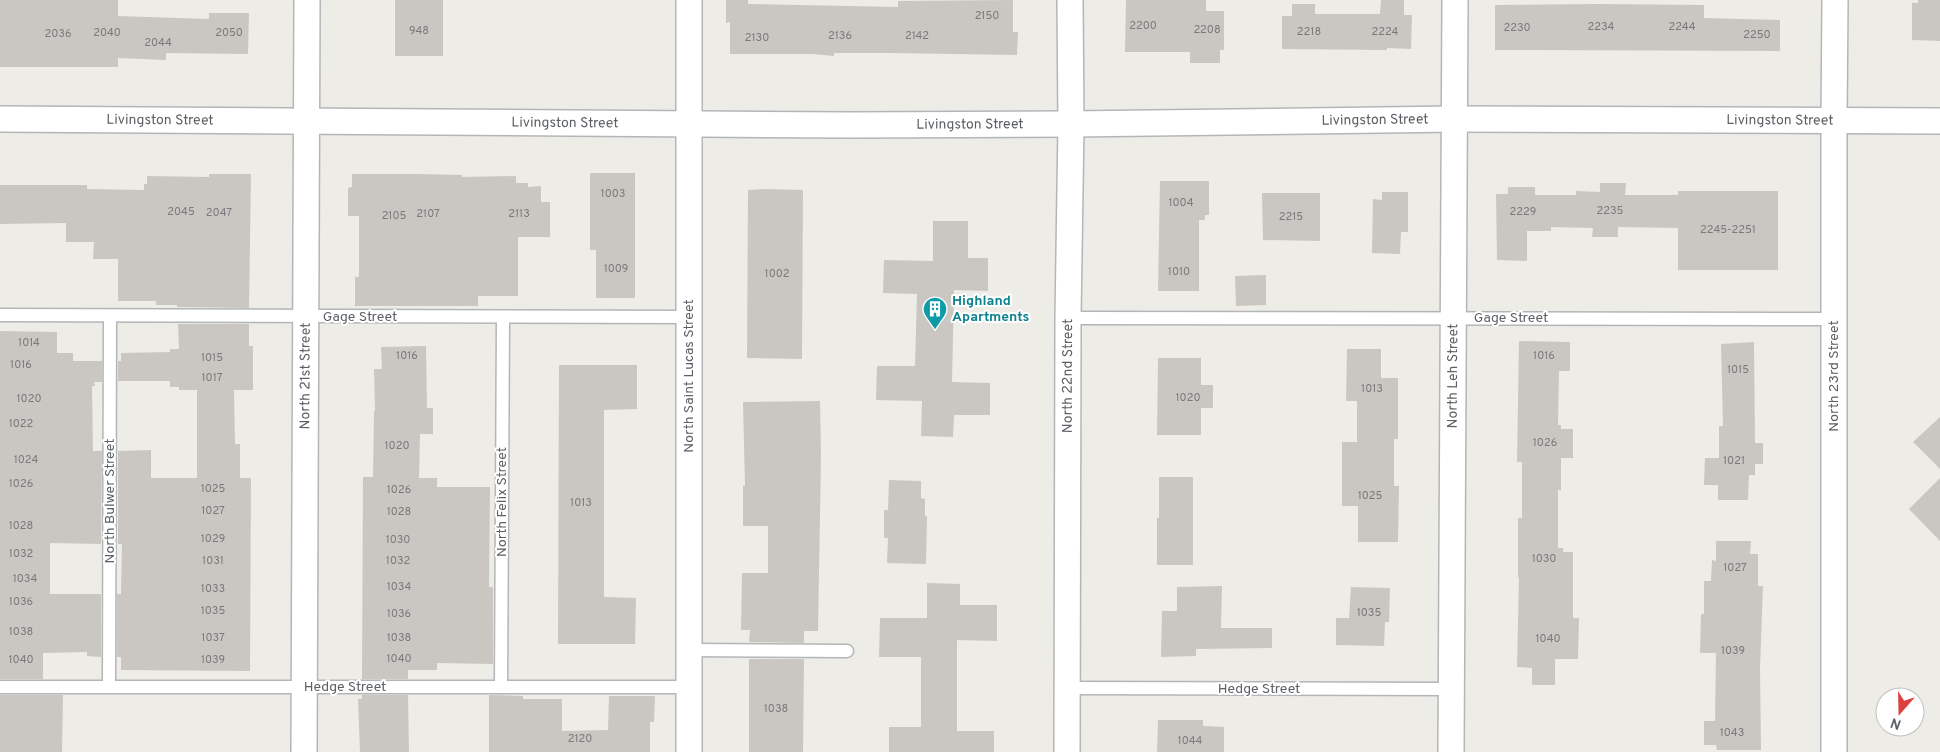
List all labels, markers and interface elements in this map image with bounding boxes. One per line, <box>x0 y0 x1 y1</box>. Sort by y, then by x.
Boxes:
house number: 2150 <box>975 9 999 23</box>
house number: 2200 <box>1129 19 1157 33</box>
house number: 2234 <box>1588 20 1615 34</box>
house number: 2244 <box>1668 20 1696 34</box>
house number: 2230 <box>1503 21 1531 35</box>
house number: 2208 <box>1193 23 1221 37</box>
house number: 948 <box>409 24 429 38</box>
house number: 2218 <box>1297 25 1321 39</box>
house number: 2224 <box>1372 25 1399 39</box>
house number: 2040 <box>93 26 121 40</box>
house number: 2050 <box>215 26 243 40</box>
house number: 2036 <box>45 27 71 41</box>
house number: 2250 <box>1743 28 1771 42</box>
house number: 2136 <box>828 29 852 43</box>
house number: 2142 <box>905 29 929 43</box>
house number: 2130 <box>745 31 769 45</box>
house number: 2044 <box>144 36 172 50</box>
street label: Livingston Street <box>106 111 214 129</box>
street label: Livingston Street <box>1321 111 1429 129</box>
street label: Livingston Street <box>1726 112 1834 129</box>
street label: Livingston Street <box>511 114 619 132</box>
street label: Livingston Street <box>916 116 1024 133</box>
house number: 1003 <box>601 187 625 201</box>
house number: 1004 <box>1169 196 1194 210</box>
house number: 2235 <box>1597 204 1624 218</box>
house number: 2045 <box>167 205 195 219</box>
house number: 2229 <box>1510 205 1536 219</box>
house number: 2047 <box>206 206 232 220</box>
house number: 2107 <box>416 207 440 221</box>
house number: 2113 <box>508 207 530 221</box>
house number: 2105 <box>382 209 407 223</box>
house number: 2215 <box>1279 210 1303 224</box>
house number: 2245-2251 <box>1700 223 1756 237</box>
house number: 1009 <box>604 262 628 276</box>
house number: 1010 <box>1168 265 1190 279</box>
house number: 1002 <box>765 267 789 281</box>
place label: Highland Apartments <box>952 293 1030 326</box>
building icon: Highland Apartments <box>922 296 948 330</box>
street label: North Saint Lucas Street <box>681 299 698 453</box>
street label: Gage Street <box>323 309 397 326</box>
street label: Gage Street <box>1474 310 1548 327</box>
street label: North 22nd Street <box>1059 319 1076 433</box>
street label: North 23rd Street <box>1826 320 1843 432</box>
street label: North 21st Street <box>297 323 314 429</box>
street label: North Leh Street <box>1444 324 1462 428</box>
house number: 1014 <box>18 336 40 350</box>
house number: 1016 <box>396 349 418 363</box>
house number: 1016 <box>1533 349 1555 363</box>
house number: 1015 <box>201 351 223 365</box>
house number: 1016 <box>10 358 32 372</box>
house number: 1015 <box>1727 363 1749 377</box>
house number: 1017 <box>202 371 223 385</box>
house number: 1013 <box>1361 382 1383 396</box>
house number: 1020 <box>1176 391 1200 405</box>
house number: 1020 <box>17 392 41 406</box>
house number: 1022 <box>9 417 33 431</box>
house number: 1026 <box>1533 436 1557 450</box>
street label: North Bulwer Street <box>102 438 119 564</box>
house number: 1020 <box>385 439 409 453</box>
street label: North Felix Street <box>494 447 511 557</box>
house number: 1024 <box>14 453 38 467</box>
house number: 1021 <box>1723 454 1745 468</box>
house number: 1026 <box>9 477 33 491</box>
house number: 1025 <box>201 482 226 496</box>
house number: 1026 <box>387 483 411 497</box>
house number: 1025 <box>1358 489 1383 503</box>
house number: 1013 <box>570 496 592 510</box>
house number: 1027 <box>201 504 225 518</box>
house number: 1028 <box>387 505 411 519</box>
house number: 1028 <box>9 519 33 533</box>
house number: 1029 <box>201 532 225 546</box>
house number: 1030 <box>386 533 410 547</box>
house number: 1032 <box>9 547 33 561</box>
house number: 1030 <box>1532 552 1556 566</box>
house number: 1031 <box>202 554 224 568</box>
house number: 1032 <box>386 554 410 568</box>
house number: 1027 <box>1723 561 1747 575</box>
house number: 1034 <box>13 572 37 586</box>
house number: 1034 <box>387 580 411 594</box>
house number: 1033 <box>201 582 225 596</box>
house number: 1036 <box>9 595 33 609</box>
house number: 1035 <box>201 604 225 618</box>
house number: 1035 <box>1357 606 1381 620</box>
house number: 1036 <box>387 607 411 621</box>
house number: 1038 <box>9 625 33 639</box>
house number: 1037 <box>201 631 225 645</box>
house number: 1038 <box>387 631 411 645</box>
house number: 1040 <box>1535 632 1561 646</box>
house number: 1039 <box>1721 644 1745 658</box>
house number: 1040 <box>386 652 412 666</box>
house number: 1040 <box>8 653 34 667</box>
house number: 1039 <box>201 653 225 667</box>
street label: Hedge Street <box>304 679 386 696</box>
street label: Hedge Street <box>1218 681 1300 698</box>
north arrow <box>1875 687 1925 737</box>
house number: 1038 <box>764 702 788 716</box>
text: N <box>1888 713 1904 733</box>
house number: 1043 <box>1720 726 1744 740</box>
house number: 2120 <box>568 732 592 746</box>
house number: 1044 <box>1178 734 1203 748</box>

